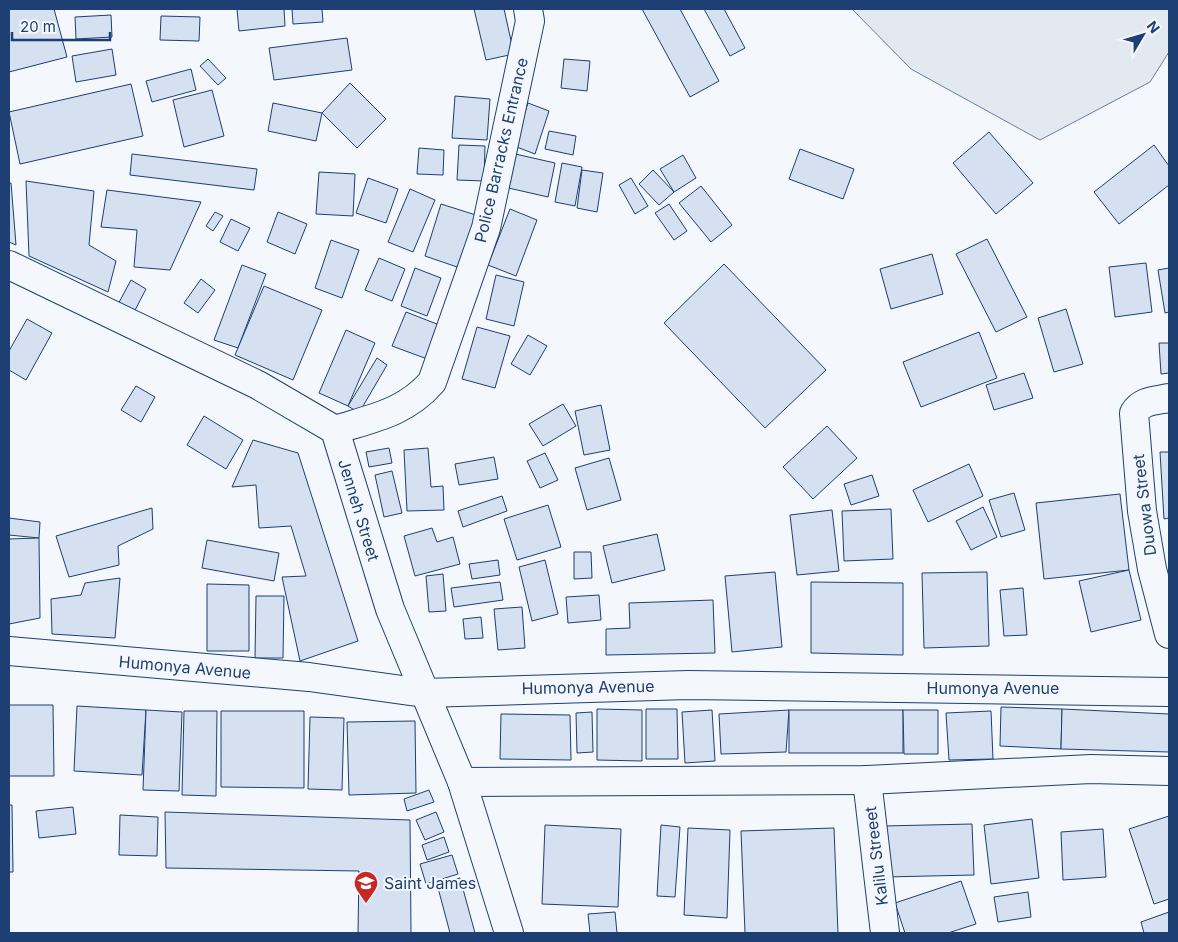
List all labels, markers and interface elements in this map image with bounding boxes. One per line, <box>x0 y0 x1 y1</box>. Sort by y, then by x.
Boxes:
scale bar <box>12 10 110 42</box>
north arrow <box>1118 10 1168 60</box>
text: 20 m <box>20 17 56 36</box>
text: N <box>1144 17 1164 36</box>
street label: Police Barracks Entrance <box>470 56 532 244</box>
street label: Duowa Street <box>1128 453 1160 557</box>
street label: Jenneh Street <box>334 456 384 564</box>
street label: Humonya Avenue <box>118 651 252 683</box>
street label: Humonya Avenue <box>521 676 655 698</box>
street label: Humonya Avenue <box>927 678 1059 698</box>
street label: Kalilu Streeet <box>860 805 892 907</box>
school or university icon: Saint James <box>353 870 379 904</box>
place label: Saint James <box>384 873 476 893</box>

